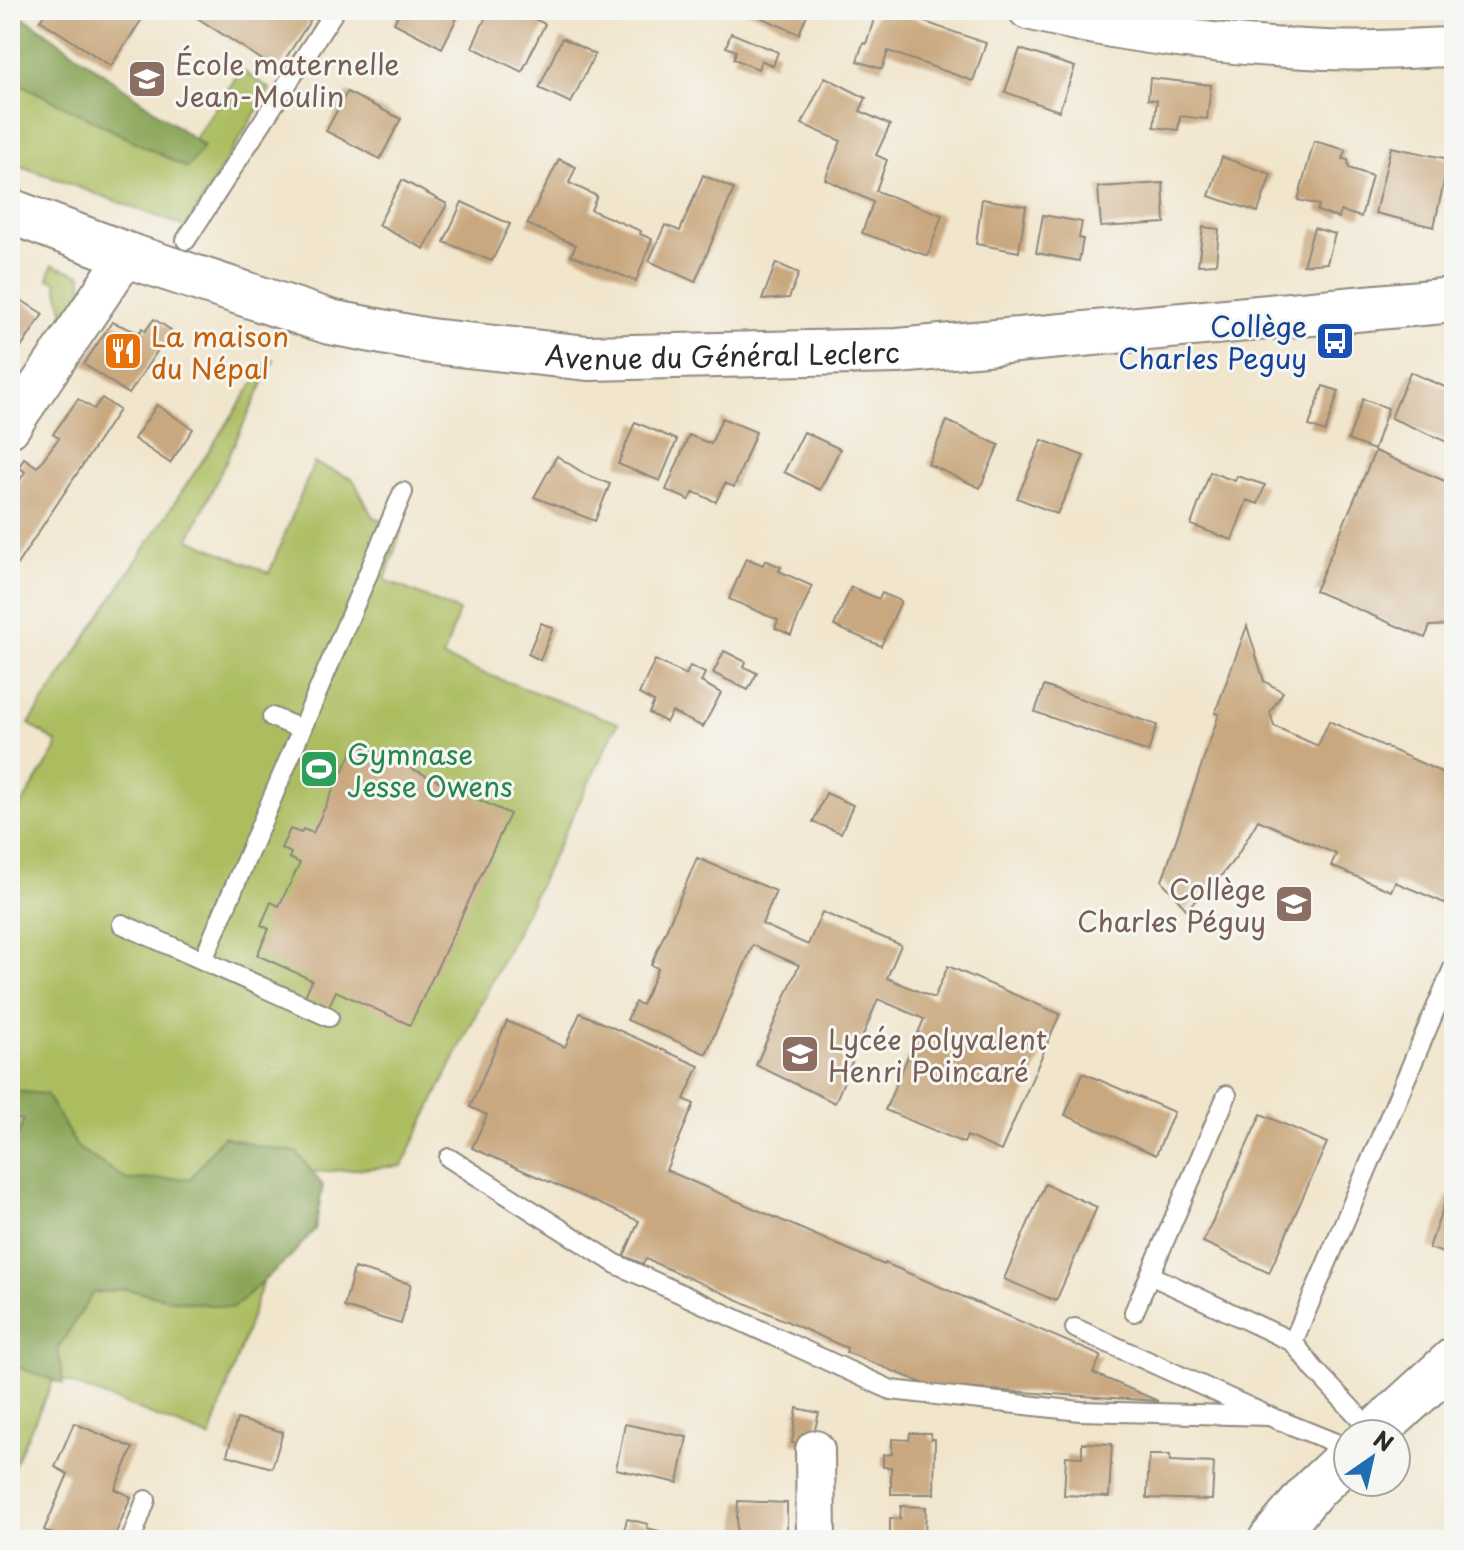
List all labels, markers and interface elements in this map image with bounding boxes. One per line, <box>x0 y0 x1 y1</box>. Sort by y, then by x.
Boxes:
place label: École maternelle Jean-Moulin <box>175 42 400 117</box>
school or university icon: École maternelle Jean-Moulin <box>126 58 168 100</box>
place label: Collège Charles Peguy <box>1118 304 1307 379</box>
place label: La maison du Népal <box>151 314 289 389</box>
bus stop icon: Collège Charles Peguy <box>1314 320 1356 362</box>
street label: Avenue du Général Leclerc <box>543 329 900 380</box>
restaurant icon: La maison du Népal <box>102 330 144 372</box>
place label: Gymnase Jesse Owens <box>347 732 513 807</box>
sports icon: Gymnase Jesse Owens <box>298 748 340 790</box>
place label: Collège Charles Péguy <box>1077 867 1266 942</box>
school or university icon: Collège Charles Péguy <box>1273 883 1315 925</box>
place label: Lycée polyvalent Henri Poincaré <box>828 1017 1047 1092</box>
school or university icon: Lycée polyvalent Henri Poincaré <box>779 1033 821 1075</box>
north arrow <box>1332 1418 1412 1498</box>
text: N <box>1368 1422 1400 1459</box>

